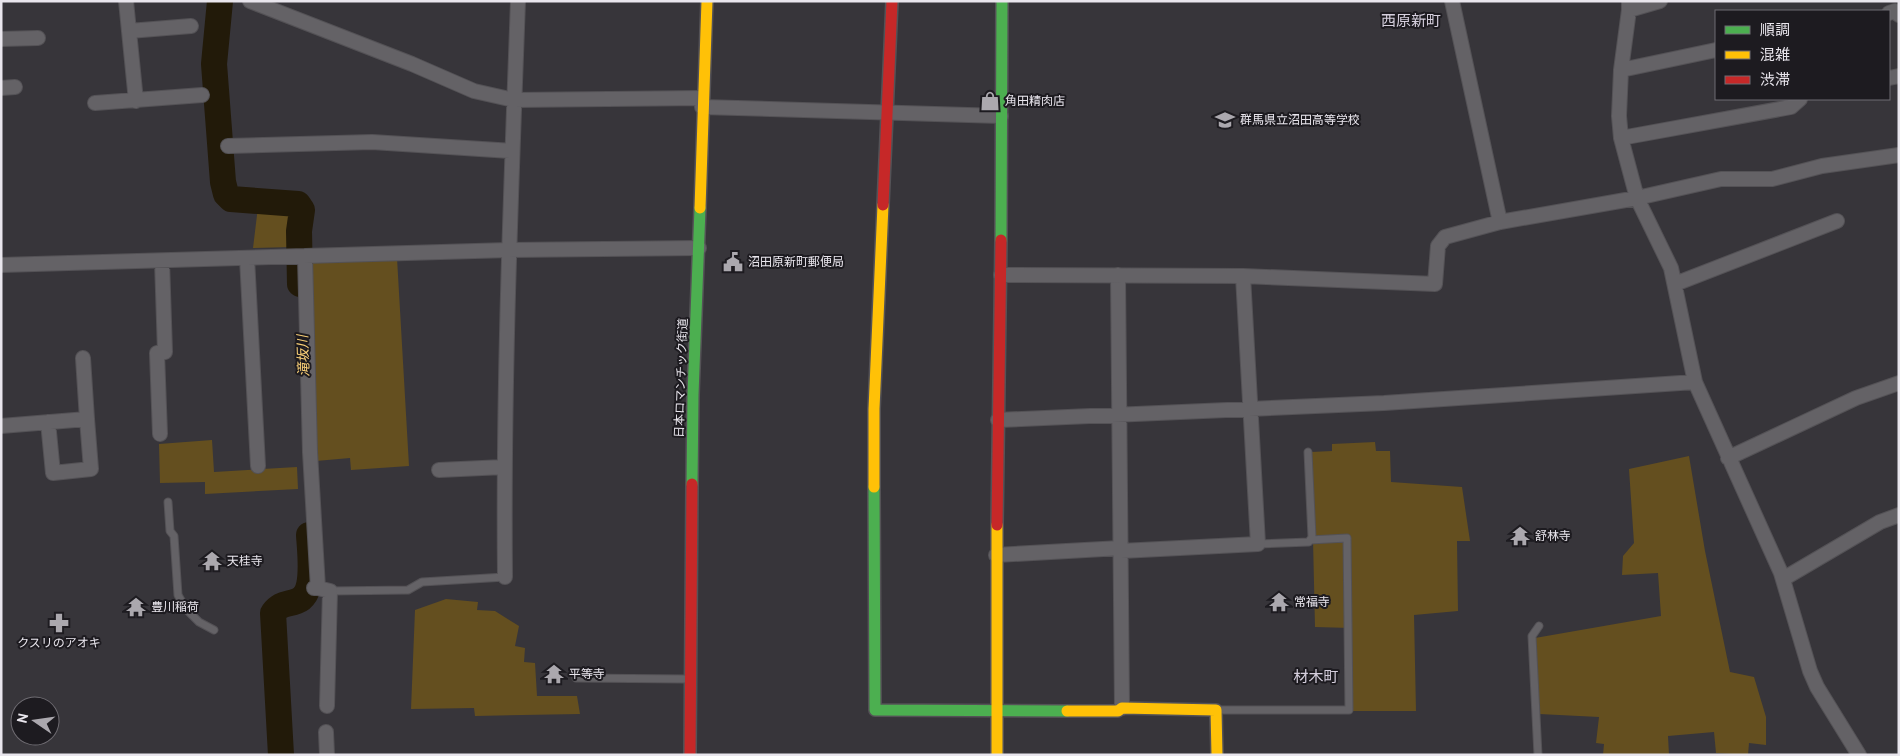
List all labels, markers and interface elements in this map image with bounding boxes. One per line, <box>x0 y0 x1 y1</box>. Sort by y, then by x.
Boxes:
legend <box>1715 10 1890 100</box>
district label: 西原新町 <box>1381 11 1441 30</box>
text: 順調 <box>1760 20 1790 39</box>
text: 混雑 <box>1760 45 1790 64</box>
text: 渋滞 <box>1760 70 1790 89</box>
shop icon: 角田精肉店 <box>979 90 1001 112</box>
place label: 角田精肉店 <box>1005 93 1065 108</box>
school or university icon: 群馬県立沼田高等学校 <box>1214 109 1236 131</box>
place label: 群馬県立沼田高等学校 <box>1240 112 1360 127</box>
public building icon: 沼田原新町郵便局 <box>722 251 744 273</box>
place label: 沼田原新町郵便局 <box>748 254 844 269</box>
street label: 日本ロマンチック街道 <box>671 318 690 438</box>
water label: 滝坂川 <box>293 333 313 377</box>
temple icon: 舒林寺 <box>1509 525 1531 547</box>
place label: 舒林寺 <box>1535 528 1571 543</box>
temple icon: 天桂寺 <box>201 550 223 572</box>
place label: 天桂寺 <box>227 553 263 568</box>
temple icon: 常福寺 <box>1268 591 1290 613</box>
place label: 常福寺 <box>1294 594 1330 609</box>
temple icon: 豊川稲荷 <box>125 596 147 618</box>
place label: 豊川稲荷 <box>151 599 199 614</box>
pharmacy icon: クスリのアオキ <box>48 612 70 634</box>
place label: クスリのアオキ <box>17 635 101 650</box>
temple icon: 平等寺 <box>543 663 565 685</box>
place label: 平等寺 <box>569 666 605 681</box>
district label: 材木町 <box>1293 667 1339 686</box>
north arrow <box>10 696 60 746</box>
text: N <box>13 712 32 725</box>

